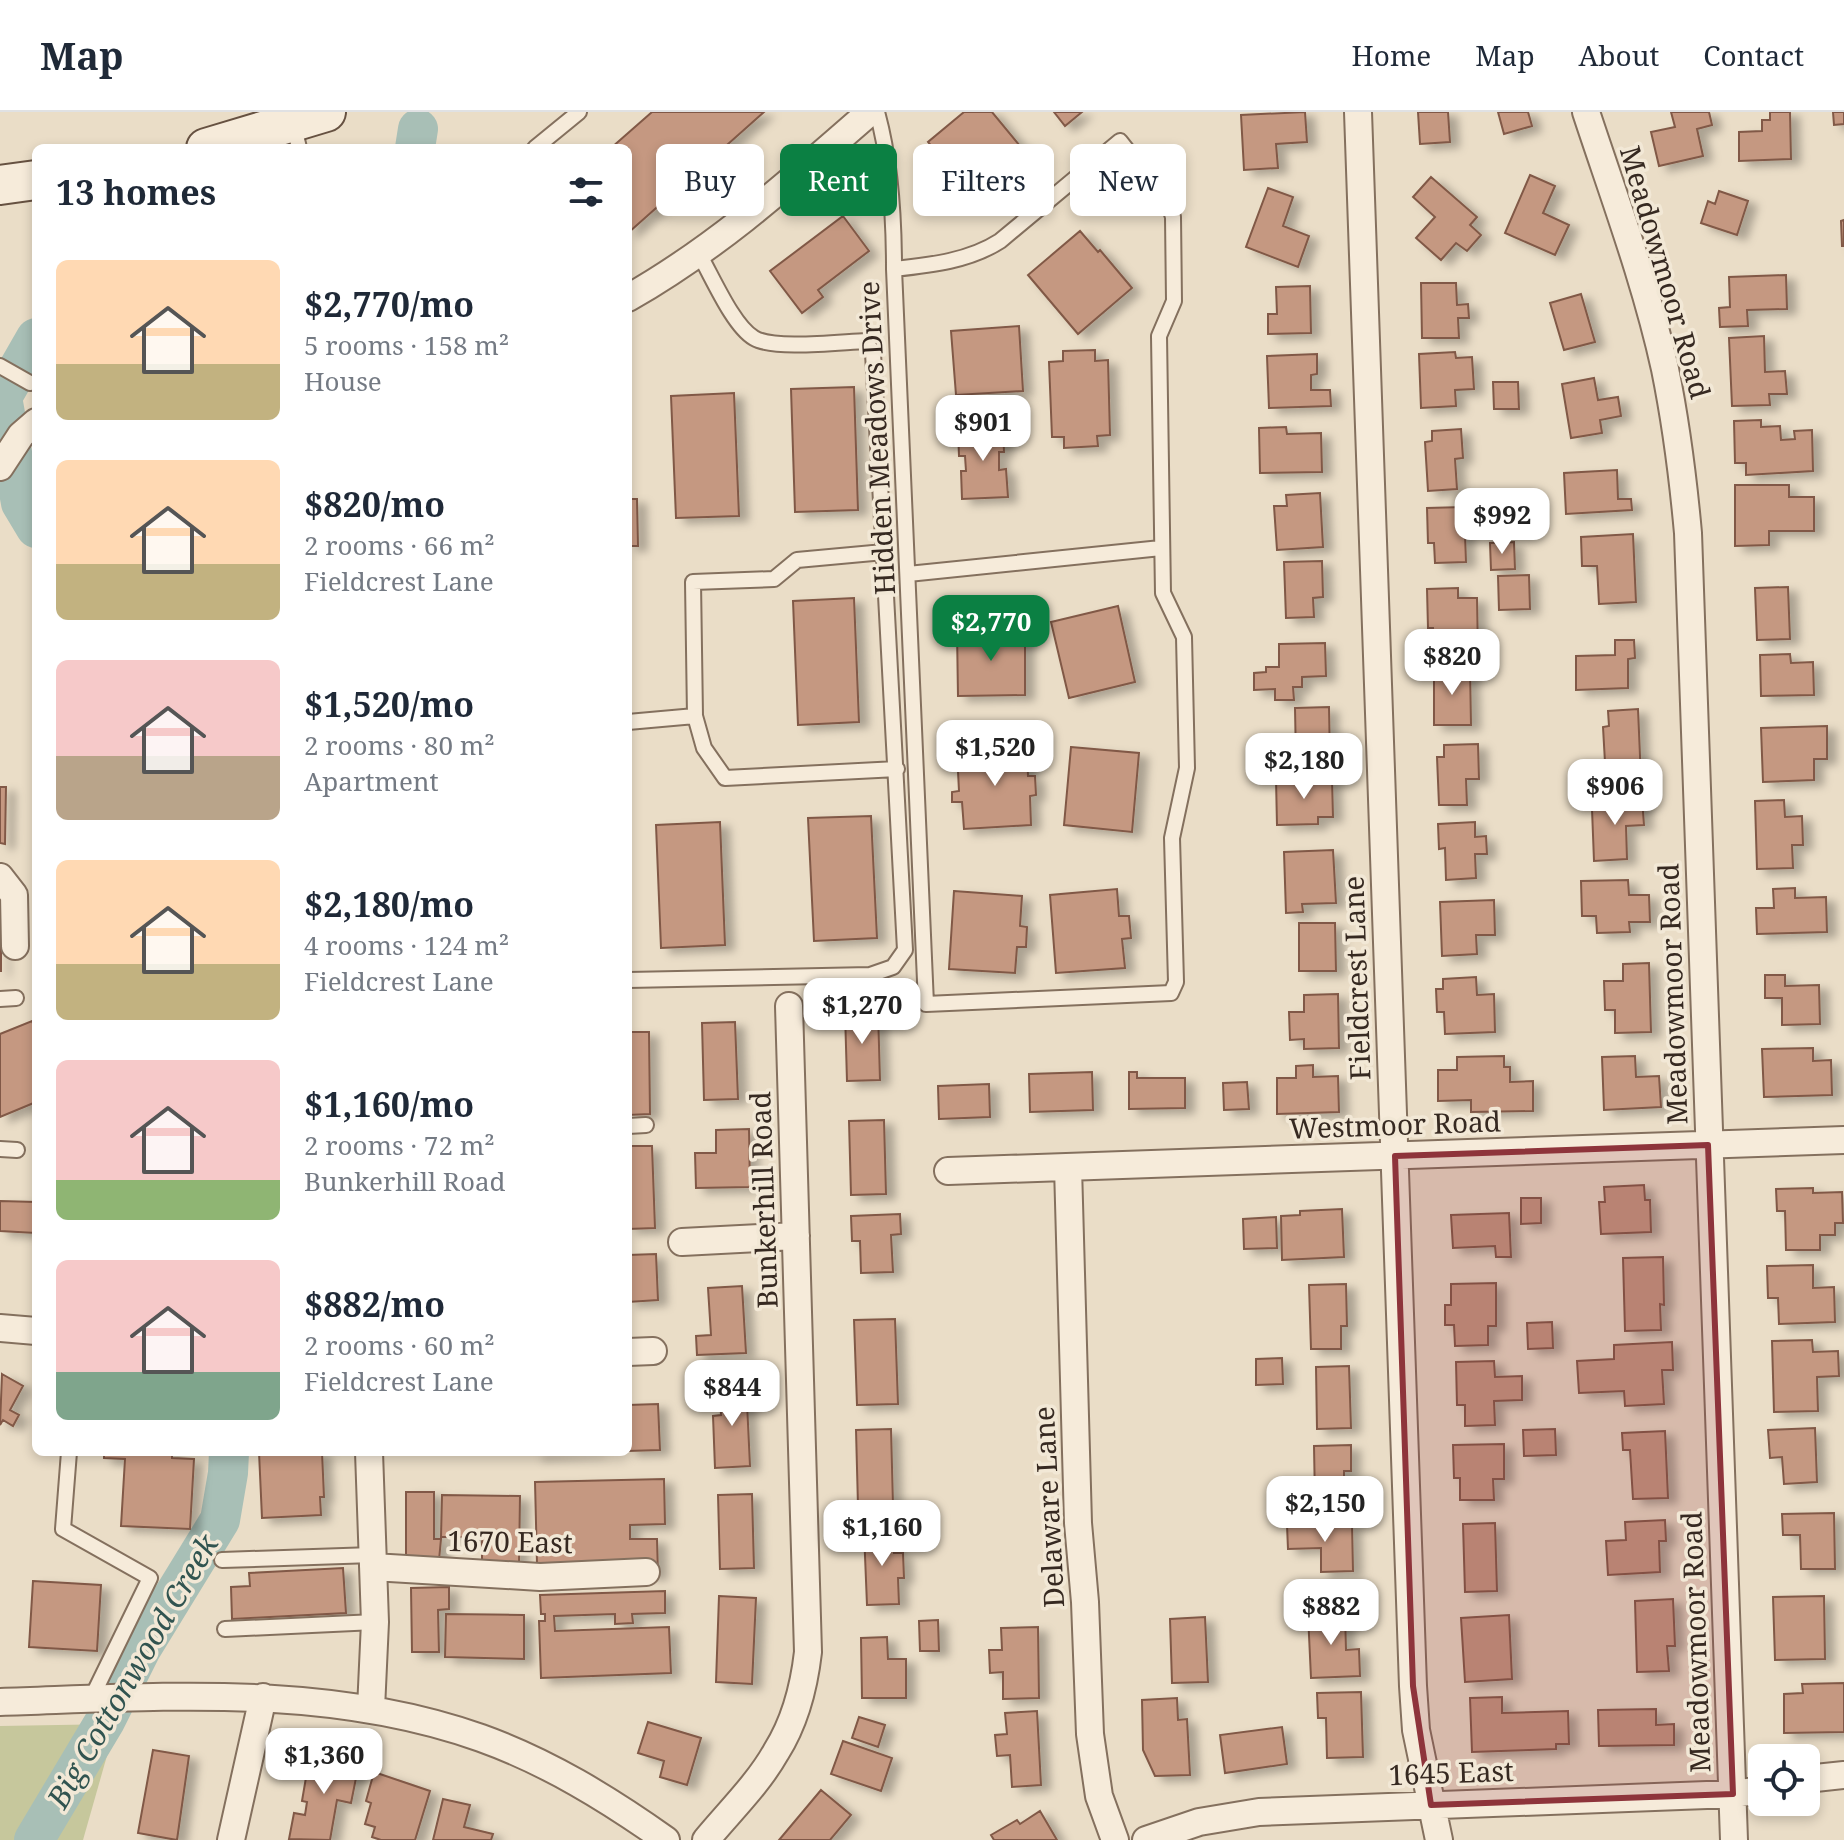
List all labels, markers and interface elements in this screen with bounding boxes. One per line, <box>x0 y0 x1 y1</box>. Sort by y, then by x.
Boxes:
text: Map <box>40 29 124 81</box>
text: Home <box>1352 36 1431 74</box>
text: Map <box>1475 36 1535 74</box>
text: About <box>1579 36 1659 74</box>
text: Contact <box>1703 36 1804 74</box>
street label: Meadowmoor Road <box>1612 141 1720 403</box>
chip: Buy <box>656 144 764 216</box>
chip: Rent <box>780 144 897 216</box>
chip: Filters <box>913 144 1054 216</box>
chip: New <box>1070 144 1186 216</box>
text: 13 homes <box>56 169 216 215</box>
icon: filters <box>564 170 608 214</box>
street label: Hidden Meadows Drive <box>849 280 903 596</box>
text: $2,770/mo <box>304 281 474 327</box>
icon: home <box>120 292 216 388</box>
text: 5 rooms · 158 m² <box>304 327 509 363</box>
text: House <box>304 363 382 399</box>
pin: $901 <box>936 395 1030 463</box>
text: $901 <box>954 403 1012 439</box>
text: $820/mo <box>304 481 445 527</box>
pin: $992 <box>1455 488 1549 556</box>
icon: home <box>120 492 216 588</box>
text: $992 <box>1473 496 1531 532</box>
text: 2 rooms · 66 m² <box>304 527 495 563</box>
text: Fieldcrest Lane <box>304 563 494 599</box>
pin: $2,770 <box>926 595 1056 663</box>
text: $2,770 <box>950 603 1032 639</box>
pin: $820 <box>1405 629 1499 697</box>
text: $820 <box>1423 637 1481 673</box>
text: $1,520/mo <box>304 681 474 727</box>
icon: home <box>120 692 216 788</box>
pin: $1,520 <box>930 720 1060 788</box>
text: 2 rooms · 80 m² <box>304 727 495 763</box>
text: $1,520 <box>954 728 1036 764</box>
pin: $2,180 <box>1239 733 1369 801</box>
text: $2,180 <box>1263 741 1345 777</box>
pin: $906 <box>1568 759 1662 827</box>
text: Apartment <box>304 763 439 799</box>
text: $906 <box>1586 767 1644 803</box>
street label: Meadowmoor Road <box>1648 863 1696 1125</box>
street label: Fieldcrest Lane <box>1333 875 1379 1081</box>
text: $2,180/mo <box>304 881 474 927</box>
icon: home <box>120 892 216 988</box>
text: 4 rooms · 124 m² <box>304 927 509 963</box>
text: Fieldcrest Lane <box>304 963 494 999</box>
pin: $1,270 <box>797 978 927 1046</box>
text: $1,270 <box>821 986 903 1022</box>
text: $1,160/mo <box>304 1081 474 1127</box>
street label: Bunkerhill Road <box>740 1091 786 1309</box>
icon: home <box>120 1092 216 1188</box>
street label: Westmoor Road <box>1288 1101 1502 1147</box>
text: 2 rooms · 72 m² <box>304 1127 495 1163</box>
text: Bunkerhill Road <box>304 1163 506 1199</box>
text: $882/mo <box>304 1281 445 1327</box>
icon: home <box>120 1292 216 1388</box>
text: 2 rooms · 60 m² <box>304 1327 495 1363</box>
pin: $844 <box>685 1360 779 1428</box>
text: Fieldcrest Lane <box>304 1363 494 1399</box>
text: $844 <box>703 1368 761 1404</box>
street label: Delaware Lane <box>1024 1405 1072 1609</box>
pin: $2,150 <box>1260 1476 1390 1544</box>
text: $2,150 <box>1284 1484 1366 1520</box>
pin: $1,160 <box>817 1500 947 1568</box>
text: $1,160 <box>841 1508 923 1544</box>
street label: Meadowmoor Road <box>1671 1511 1719 1773</box>
street label: 1670 East <box>447 1521 573 1561</box>
water label: Big Cottonwood Creek <box>36 1526 228 1816</box>
pin: $882 <box>1284 1579 1378 1647</box>
text: $882 <box>1302 1587 1360 1623</box>
pin: $1,360 <box>259 1728 389 1796</box>
text: $1,360 <box>283 1736 365 1772</box>
map controls <box>1748 1744 1820 1816</box>
button: locate <box>1748 1744 1820 1816</box>
street label: 1645 East <box>1388 1751 1515 1793</box>

